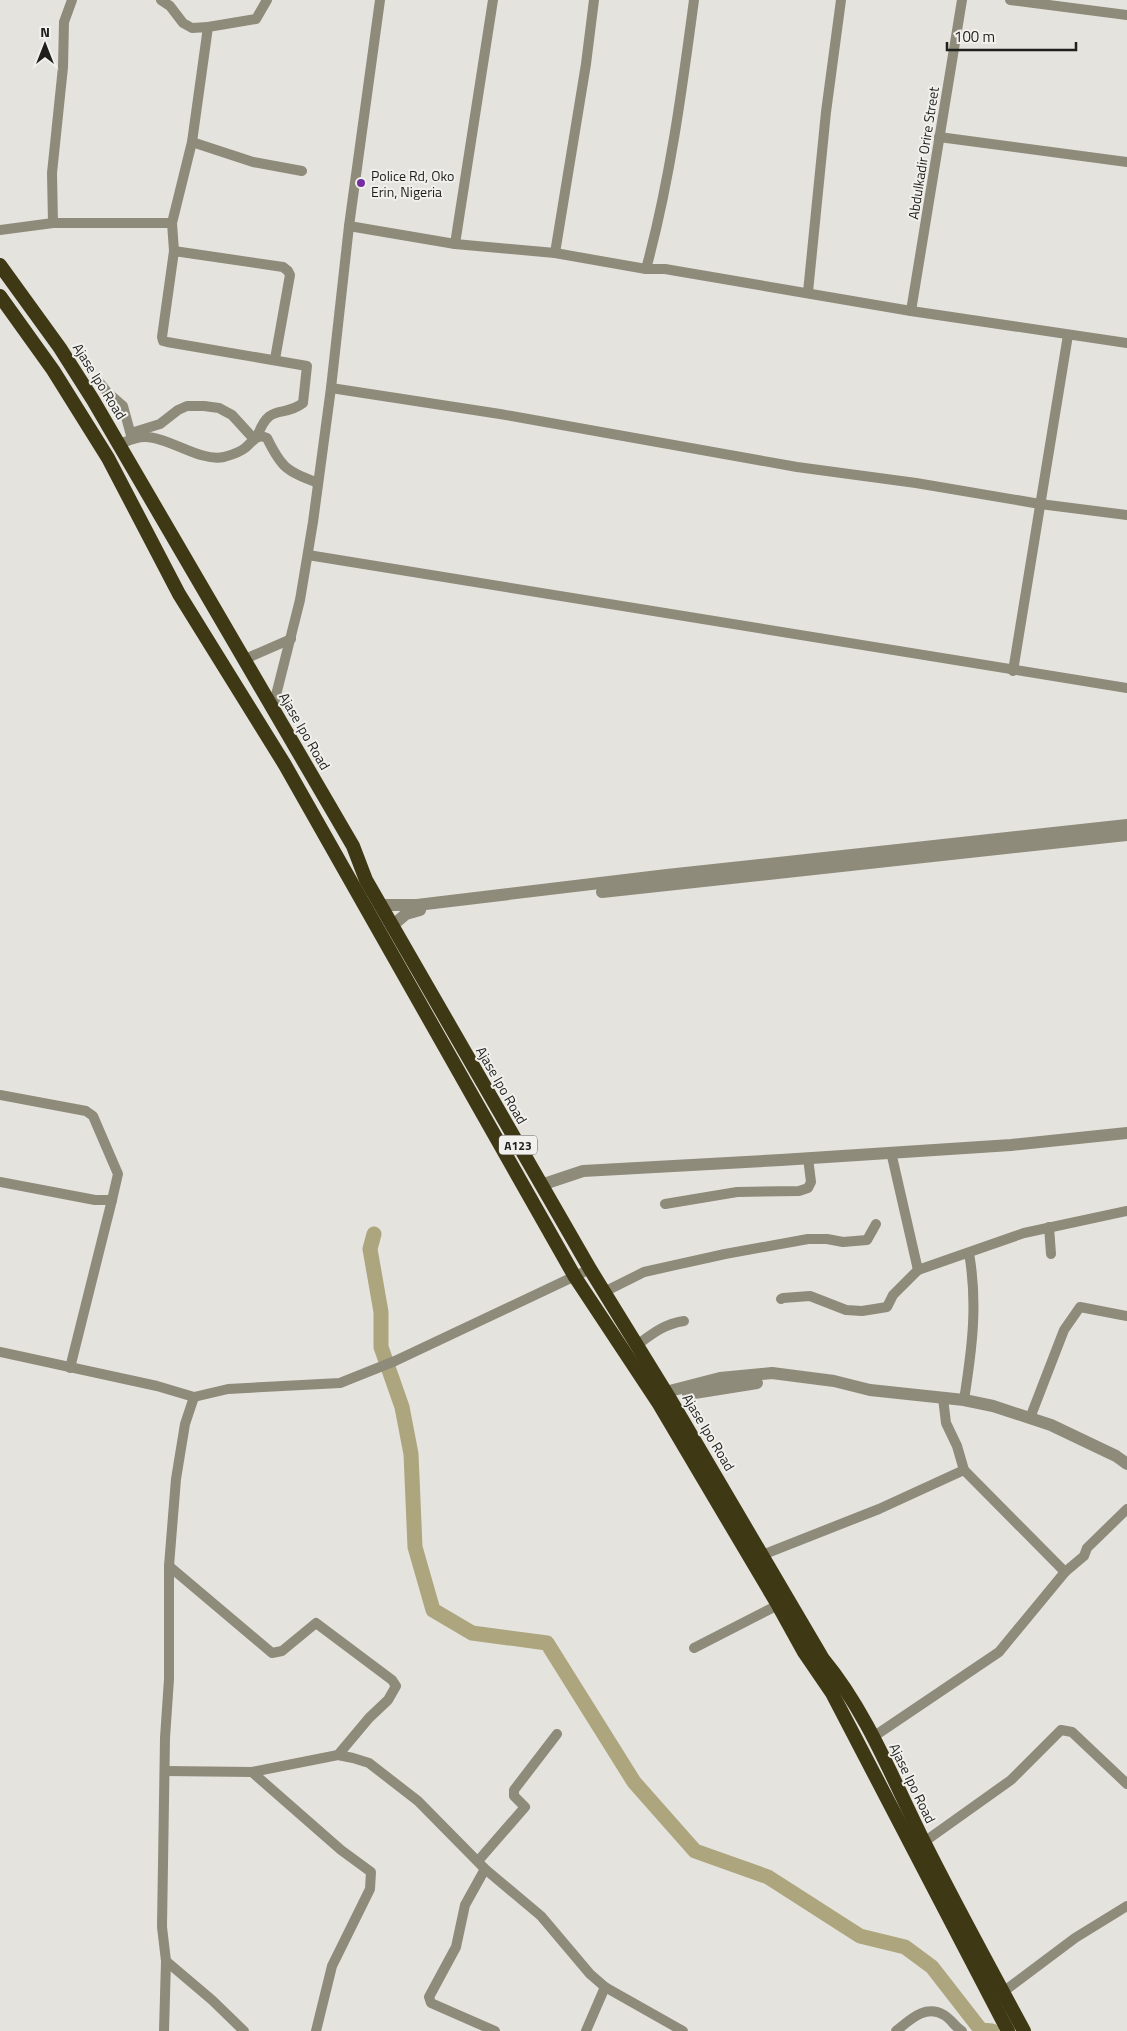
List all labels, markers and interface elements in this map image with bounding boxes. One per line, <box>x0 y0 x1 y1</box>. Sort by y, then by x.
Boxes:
north arrow <box>20 20 70 70</box>
scale bar <box>947 20 1076 52</box>
text: N <box>40 21 50 42</box>
text: 100 m <box>954 25 995 48</box>
street label: Abdulkadir Orire Street <box>902 85 944 221</box>
place label: Police Rd, Oko Erin, Nigeria <box>371 165 454 202</box>
marker: Police Rd, Oko Erin, Nigeria <box>355 177 367 189</box>
street label: Ajase Ipo Road <box>68 339 132 423</box>
street label: Ajase Ipo Road <box>274 688 336 774</box>
street label: Ajase Ipo Road <box>471 1042 533 1128</box>
road number: A123 <box>499 1136 537 1154</box>
street label: Ajase Ipo Road <box>678 1389 740 1475</box>
street label: Ajase Ipo Road <box>885 1739 941 1827</box>

